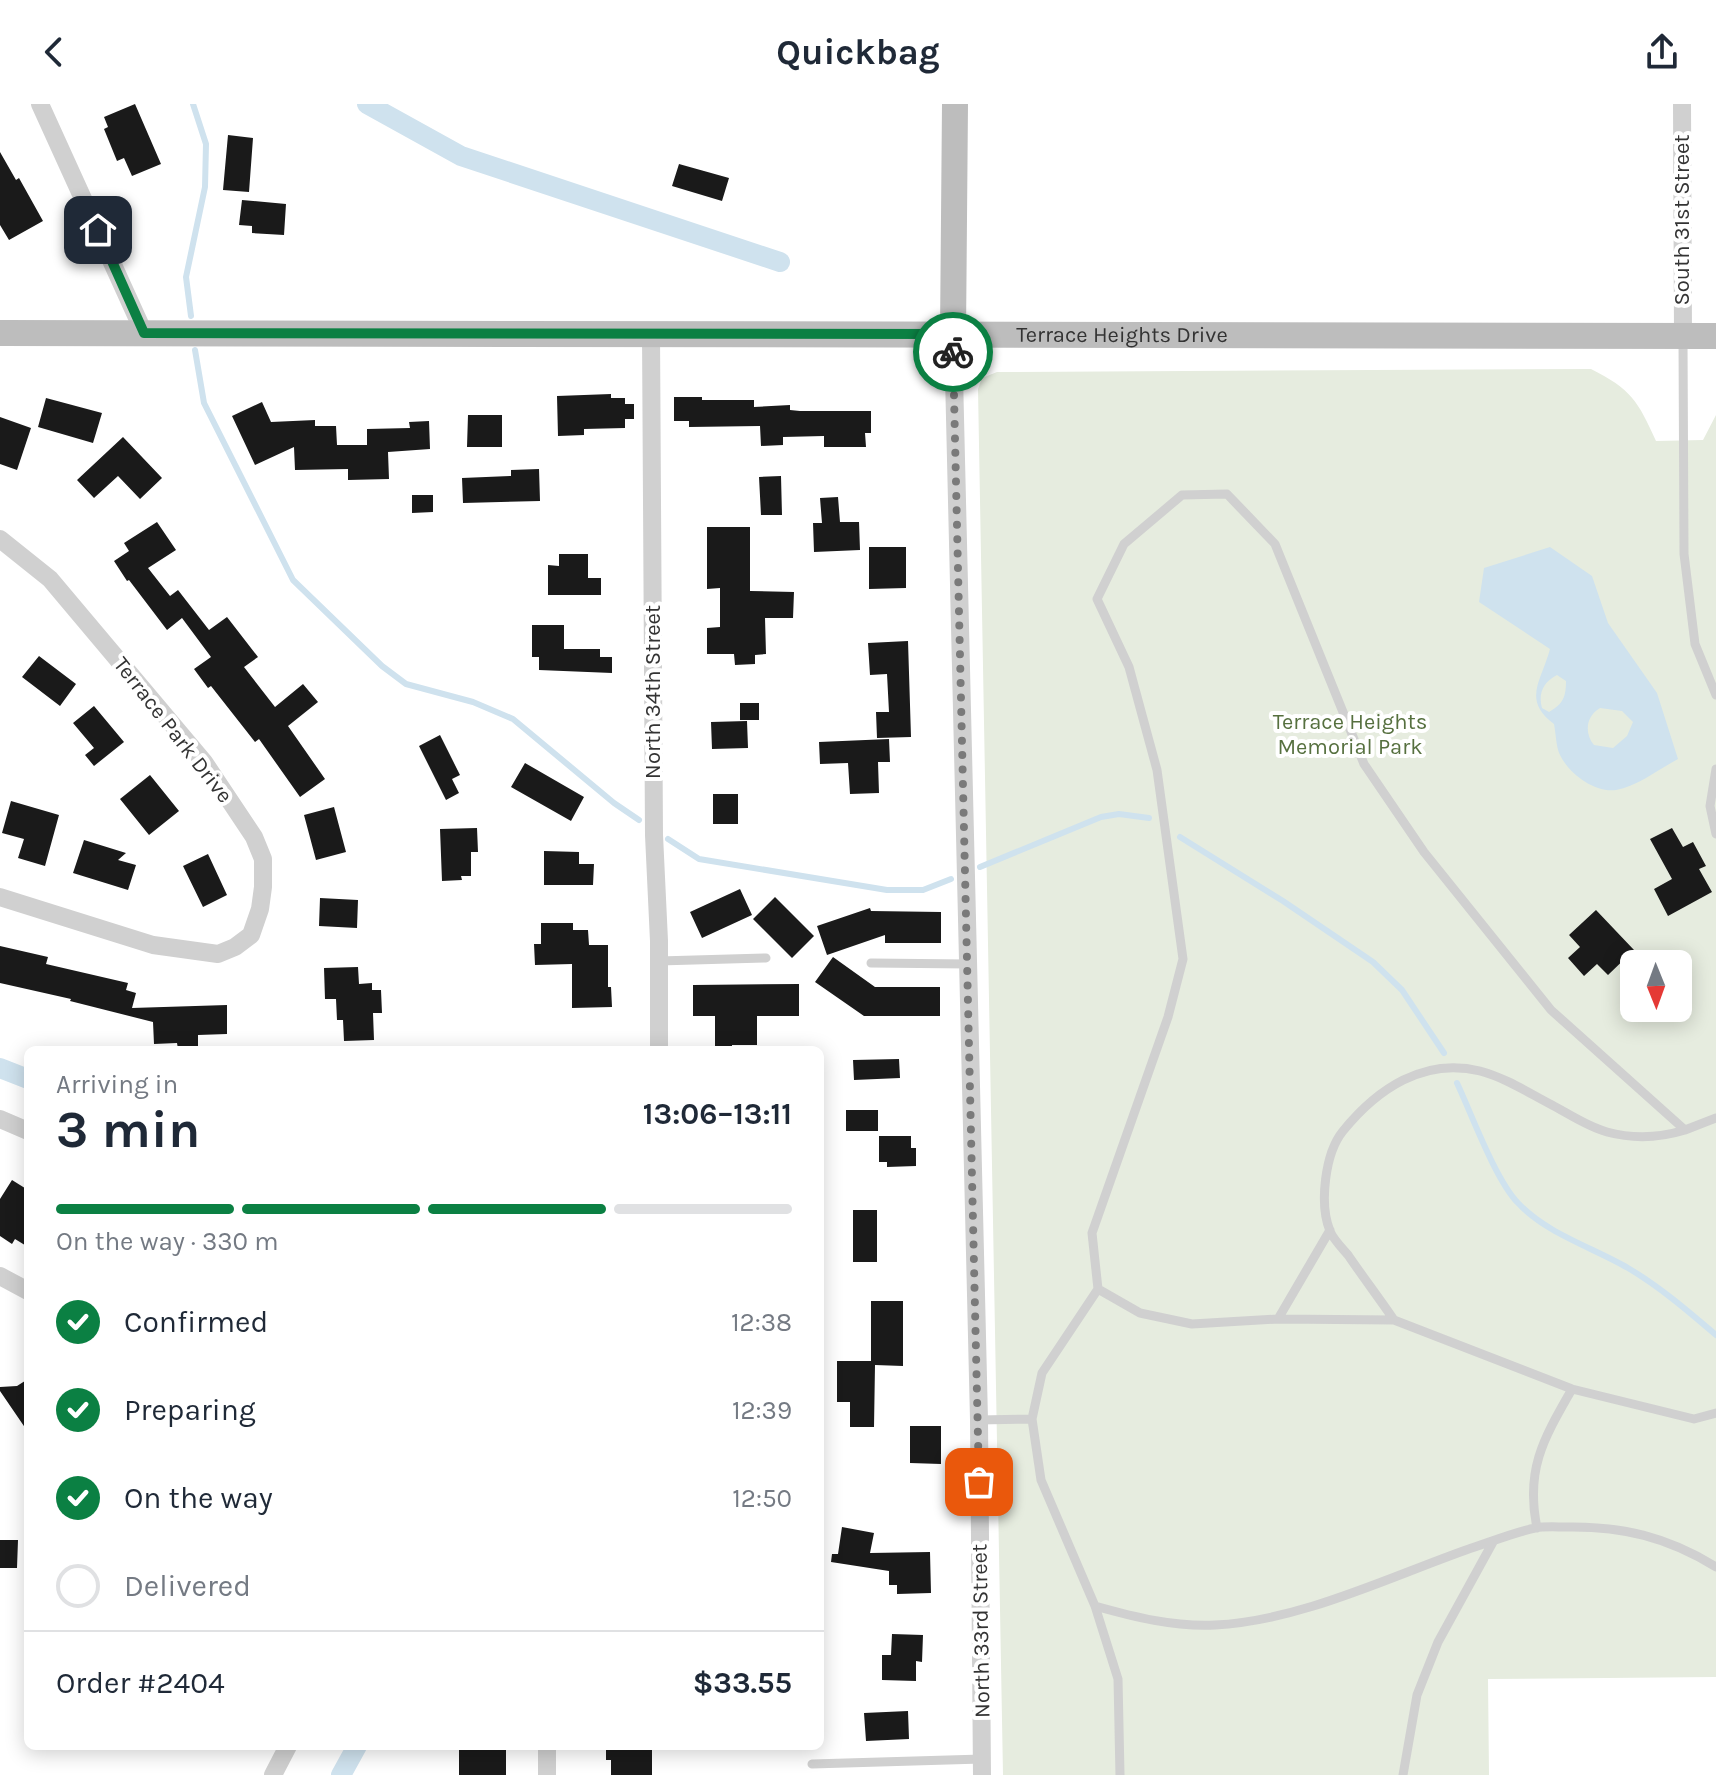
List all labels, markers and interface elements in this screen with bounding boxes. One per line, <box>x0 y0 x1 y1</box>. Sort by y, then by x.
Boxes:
icon: back <box>32 30 76 74</box>
icon: share <box>1640 30 1684 74</box>
text: Quickbag <box>776 31 940 73</box>
street label: South 31st Street <box>1669 134 1695 306</box>
pin <box>64 196 132 264</box>
icon: home <box>76 208 120 252</box>
courier <box>913 312 993 392</box>
street label: Terrace Heights Drive <box>1016 322 1228 348</box>
icon: bike <box>931 330 975 374</box>
street label: North 34th Street <box>640 605 666 779</box>
street label: Terrace Park Drive <box>108 652 238 808</box>
park label: Terrace Heights Memorial Park <box>1273 709 1427 760</box>
north arrow <box>1620 950 1692 1022</box>
map controls <box>1620 950 1692 1022</box>
text: Arriving in <box>56 1069 178 1100</box>
text: 13:06–13:11 <box>643 1096 792 1132</box>
text: 3 min <box>56 1099 200 1160</box>
text: On the way · 330 m <box>56 1226 279 1257</box>
icon: check <box>56 1300 100 1344</box>
text: Confirmed <box>124 1304 268 1340</box>
text: 12:38 <box>731 1307 792 1338</box>
icon: check <box>56 1388 100 1432</box>
text: Preparing <box>124 1392 256 1428</box>
text: 12:39 <box>732 1395 792 1426</box>
pin <box>945 1448 1013 1516</box>
icon: bag <box>957 1460 1001 1504</box>
icon: check <box>56 1476 100 1520</box>
text: On the way <box>124 1480 273 1516</box>
text: 12:50 <box>732 1483 792 1514</box>
street label: North 33rd Street <box>966 1544 996 1718</box>
text: Delivered <box>124 1568 251 1604</box>
text: Order #2404 <box>56 1665 225 1701</box>
text: $33.55 <box>693 1665 792 1701</box>

